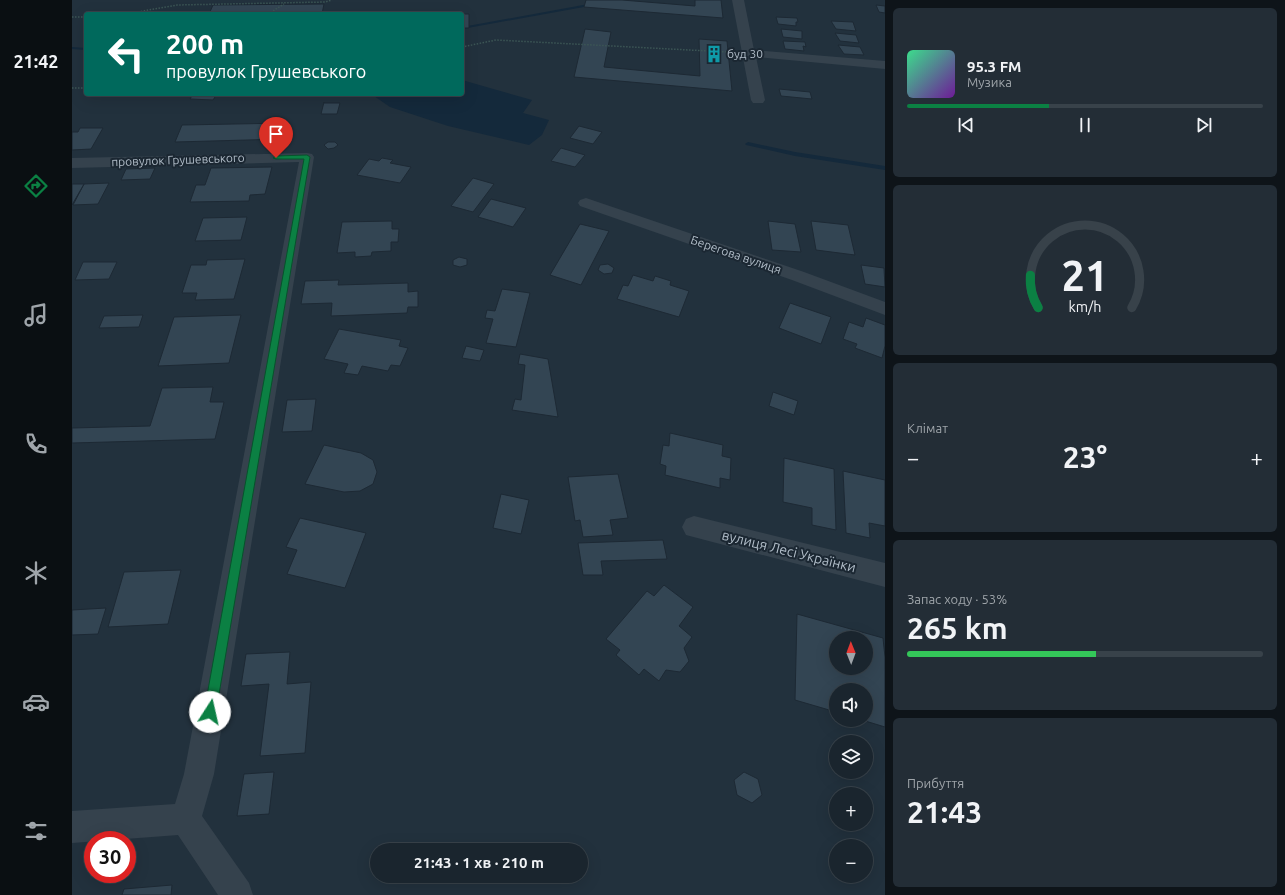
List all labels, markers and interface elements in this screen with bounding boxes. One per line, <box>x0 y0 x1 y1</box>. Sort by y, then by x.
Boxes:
icon: left <box>100 28 152 80</box>
text: 200 m <box>166 28 244 59</box>
building icon: буд 30 <box>704 44 724 64</box>
place label: буд 30 <box>727 47 763 60</box>
text: 21:42 <box>13 51 59 71</box>
text: 95.3 FM <box>967 58 1021 75</box>
text: провулок Грушевського <box>166 61 366 81</box>
text: Музика <box>967 75 1012 89</box>
icon: previous <box>955 114 977 136</box>
icon: pause <box>1074 114 1096 136</box>
icon: next <box>1193 114 1215 136</box>
pin <box>259 117 293 158</box>
icon: arrive <box>265 123 287 145</box>
street label: провулок Грушевського <box>111 151 245 168</box>
icon: directions <box>22 172 50 200</box>
street label: Берегова вулиця <box>689 233 783 276</box>
text: 21 <box>1062 252 1108 299</box>
text: km/h <box>1069 299 1101 315</box>
icon: music <box>22 301 50 329</box>
text: Клімат <box>907 421 948 435</box>
icon: phone <box>22 430 50 458</box>
text: 23° <box>1063 440 1107 474</box>
text: − <box>907 445 919 470</box>
text: + <box>1251 445 1263 470</box>
street label: вулиця Лесі Українки <box>720 527 858 575</box>
icon: climate <box>22 559 50 587</box>
text: Запас ходу · 53% <box>907 592 1007 606</box>
text: 265 km <box>907 611 1008 645</box>
north arrow <box>829 631 873 675</box>
map controls <box>829 631 873 883</box>
button: sound <box>829 683 873 727</box>
icon: car <box>22 688 50 716</box>
position arrow <box>189 691 231 733</box>
button: layers <box>829 735 873 779</box>
text: Прибуття <box>907 776 964 790</box>
button: + <box>829 787 873 831</box>
text: 21:43 <box>907 795 982 829</box>
icon: filters <box>22 817 50 845</box>
speed limit sign: 30 <box>84 831 136 883</box>
button: − <box>829 839 873 883</box>
text: 21:43 · 1 хв · 210 m <box>414 854 544 871</box>

